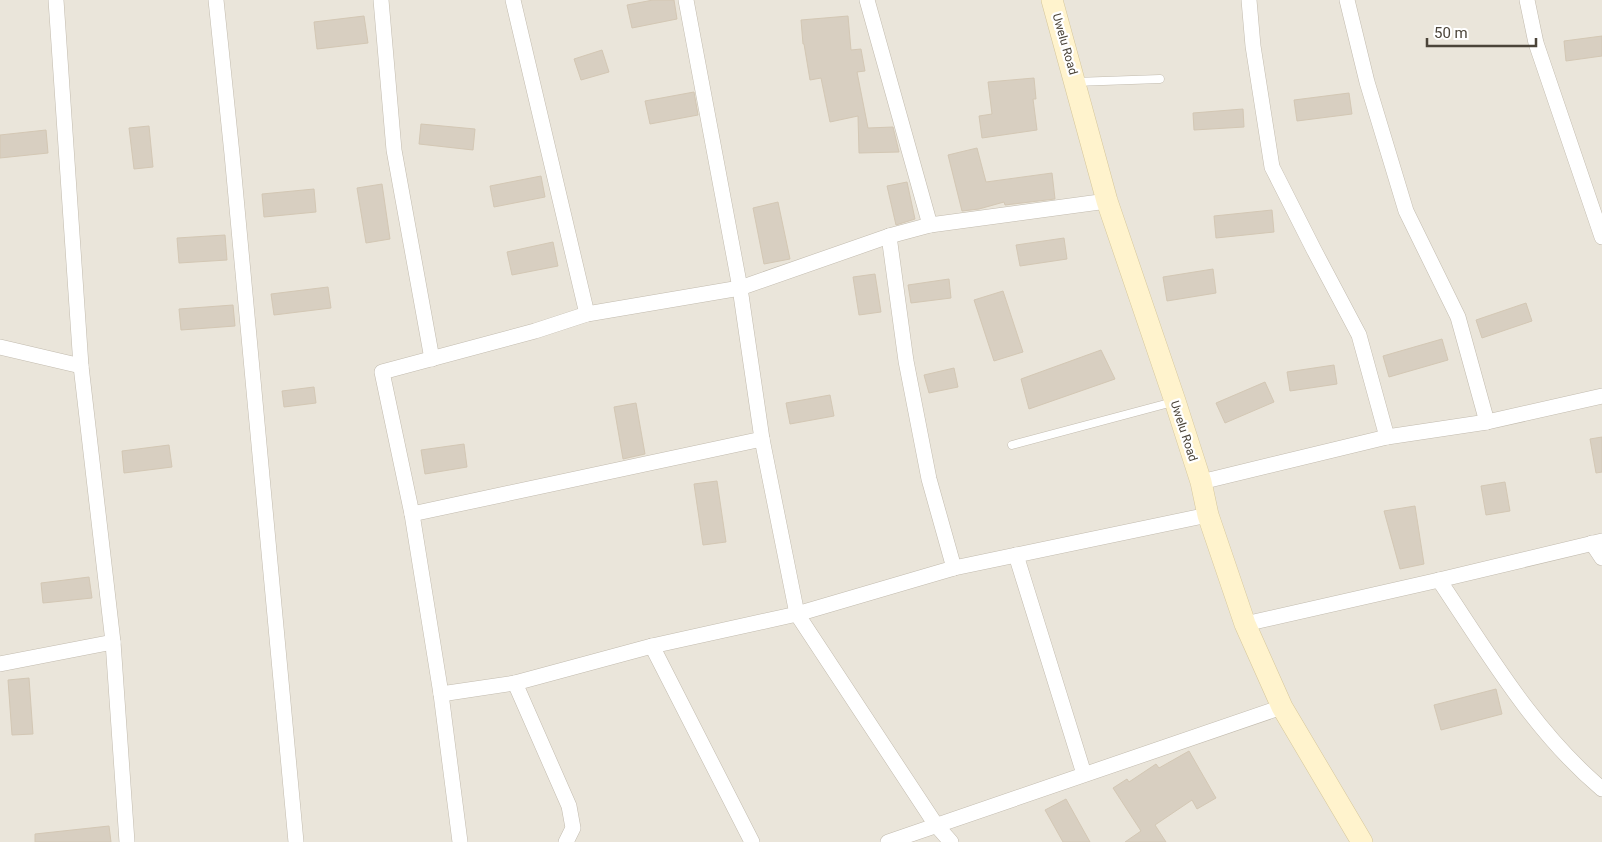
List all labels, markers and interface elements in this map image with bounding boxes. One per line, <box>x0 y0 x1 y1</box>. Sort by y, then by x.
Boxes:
street label: Uwelu Road <box>1050 12 1080 76</box>
scale bar <box>1427 15 1536 47</box>
text: 50 m <box>1434 24 1468 42</box>
street label: Uwelu Road <box>1168 399 1200 463</box>

